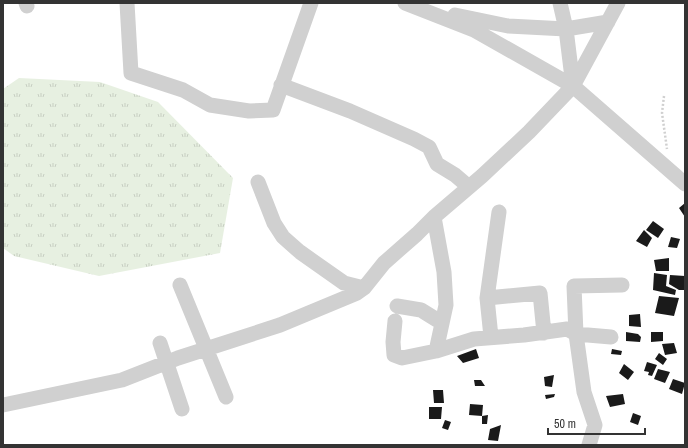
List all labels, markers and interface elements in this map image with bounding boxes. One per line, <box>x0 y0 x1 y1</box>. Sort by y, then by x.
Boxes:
scale bar <box>548 410 645 436</box>
text: 50 m <box>554 416 576 432</box>

